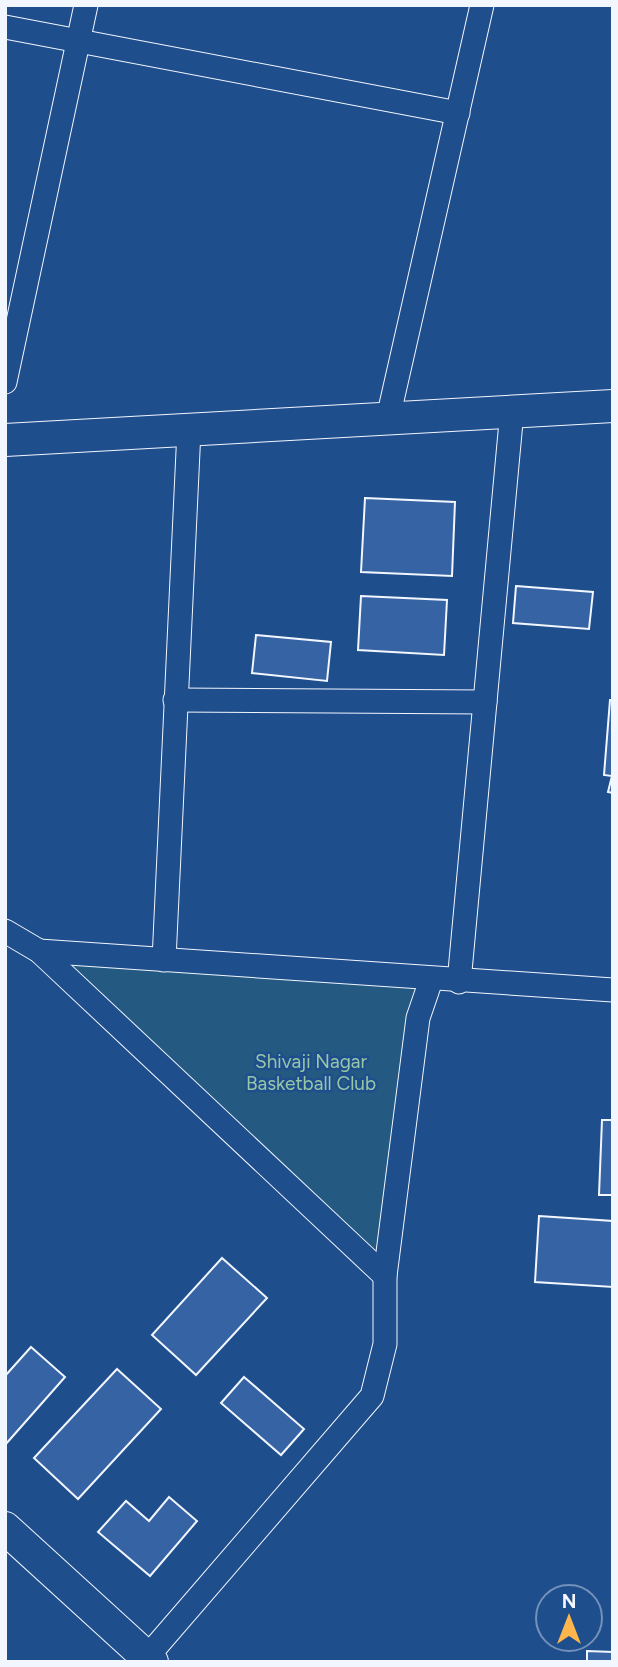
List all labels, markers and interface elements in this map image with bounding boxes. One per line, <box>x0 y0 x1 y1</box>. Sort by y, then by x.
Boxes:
park label: Shivaji Nagar Basketball Club <box>246 1050 376 1095</box>
north arrow <box>534 1583 604 1653</box>
text: N <box>562 1590 576 1613</box>

